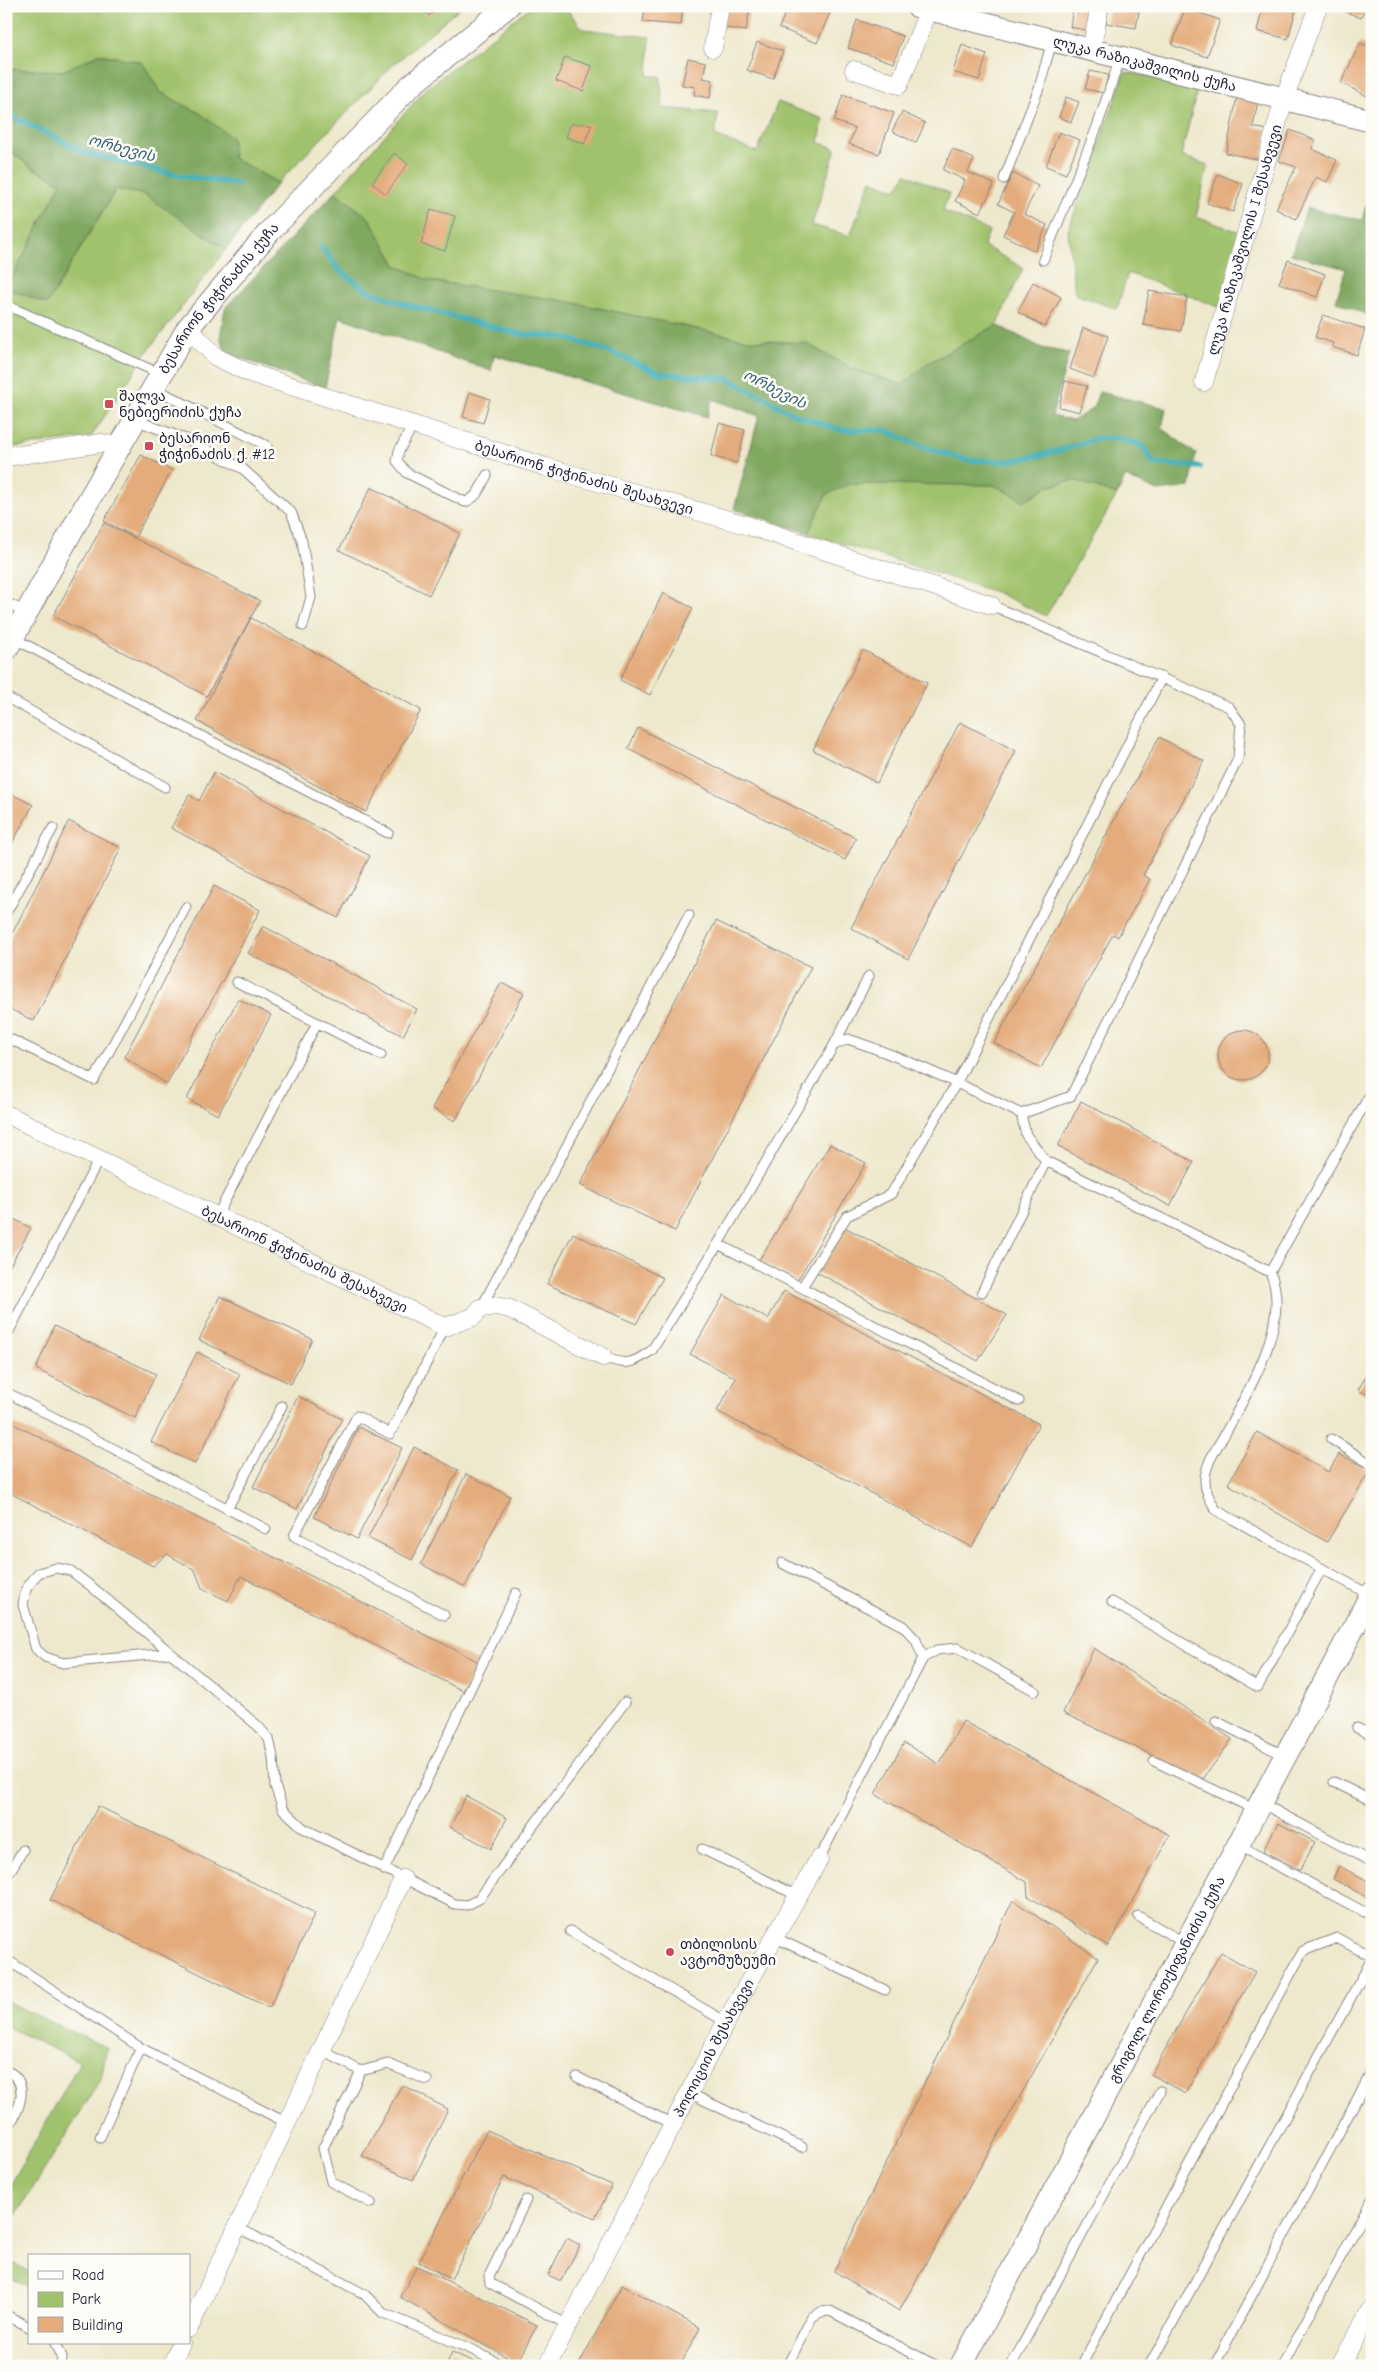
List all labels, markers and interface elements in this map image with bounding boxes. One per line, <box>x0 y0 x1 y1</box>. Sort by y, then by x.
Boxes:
street label: ლუკა რაზიკაშვილის ქუჩა <box>1051 33 1238 95</box>
street label: ლუკა რაზიკაშვილის I შესახვევი <box>1204 122 1285 357</box>
water label: ორხევის <box>87 130 158 166</box>
street label: ბესარიონ ჭიჭინაძის ქუჩა <box>155 219 282 377</box>
water label: ორხევის <box>741 366 810 413</box>
place label: შალვა ნებიერიძის ქუჩა <box>119 388 242 421</box>
marker: შალვა ნებიერიძის ქუჩა <box>103 398 115 410</box>
place label: ბესარიონ ჭიჭინაძის ქ. #12 <box>159 430 275 463</box>
street label: ბესარიონ ჭიჭინაძის შესახვევი <box>473 437 695 518</box>
marker: ბესარიონ ჭიჭინაძის ქ. #12 <box>143 440 155 452</box>
street label: ბესარიონ ჭიჭინაძის შესახვევი <box>198 1202 410 1317</box>
street label: გრიგოლ ლორთქიფანიძის ქუჩა <box>1105 1873 1229 2086</box>
place label: თბილისის ავტომუზეუმი <box>680 1936 776 1969</box>
marker: თბილისის ავტომუზეუმი <box>664 1946 676 1958</box>
street label: პოლიციის შესახვევი <box>670 1976 758 2120</box>
legend <box>28 2254 190 2344</box>
text: Road <box>72 2266 104 2284</box>
text: Park <box>72 2290 101 2308</box>
text: Building <box>72 2316 123 2334</box>

